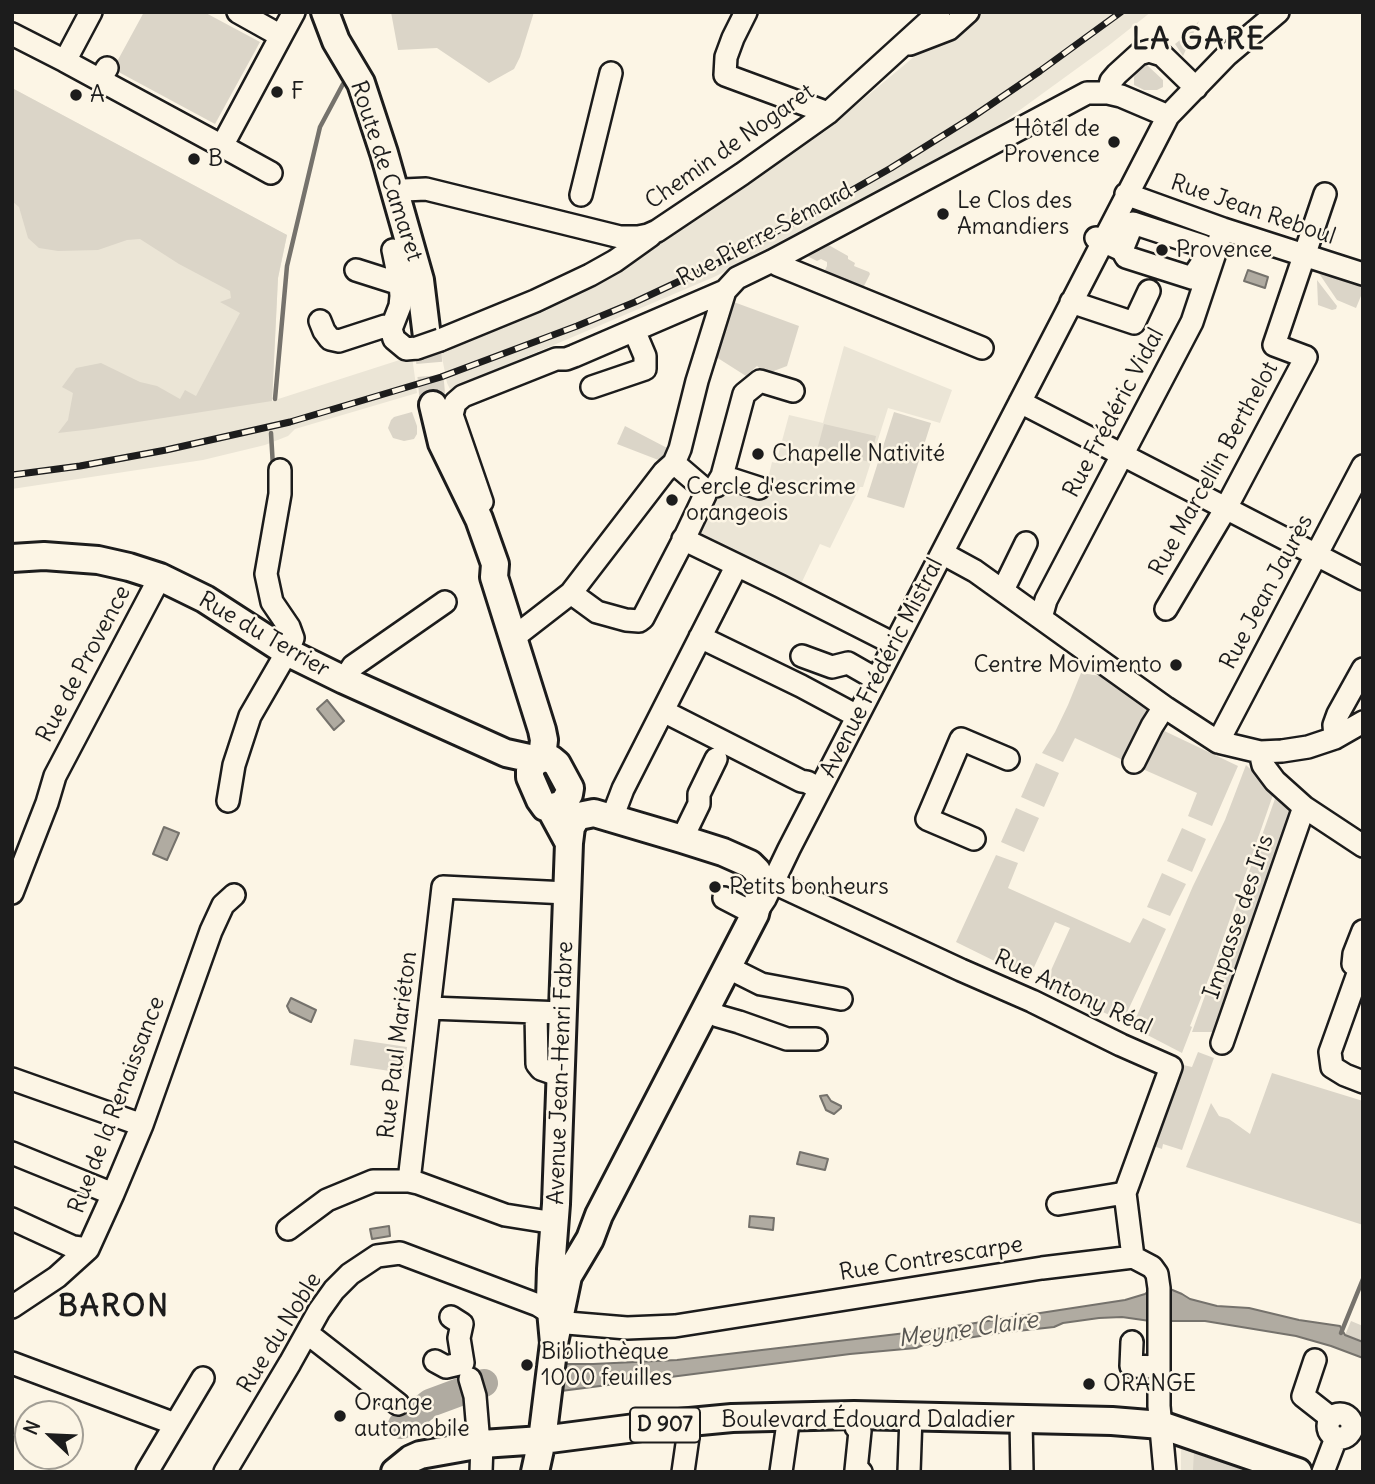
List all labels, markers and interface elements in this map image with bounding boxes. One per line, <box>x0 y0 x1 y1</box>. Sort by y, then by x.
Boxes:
district label: LA GARE <box>1133 22 1265 58</box>
street label: Route de Camaret <box>344 77 428 265</box>
place label: F <box>291 78 304 106</box>
street label: Chemin de Nogaret <box>640 78 820 216</box>
place label: A <box>90 81 105 109</box>
marker: F <box>269 84 285 100</box>
marker: A <box>68 87 84 103</box>
place label: Hôtel de Provence <box>1004 115 1100 169</box>
marker: Hôtel de Provence <box>1106 134 1122 150</box>
place label: B <box>208 145 223 173</box>
marker: B <box>186 151 202 167</box>
street label: Rue Jean Reboul <box>1167 169 1339 251</box>
street label: Rue Pierre Sémard <box>673 177 857 293</box>
place label: Le Clos des Amandiers <box>957 187 1072 241</box>
marker: Le Clos des Amandiers <box>935 206 951 222</box>
place label: Provence <box>1176 236 1272 264</box>
marker: Provence <box>1154 242 1170 258</box>
street label: Rue Frédéric Vidal <box>1058 324 1170 502</box>
street label: Rue Marcellin Berthelot <box>1144 357 1284 581</box>
place label: Chapelle Nativité <box>772 440 945 468</box>
marker: Chapelle Nativité <box>750 446 766 462</box>
place label: Cercle d'escrime orangeois <box>686 473 856 527</box>
marker: Cercle d'escrime orangeois <box>664 492 680 508</box>
street label: Rue Jean Jaurès <box>1215 510 1319 674</box>
street label: Avenue Frédéric Mistral <box>815 554 949 782</box>
street label: Rue de Provence <box>31 581 137 747</box>
street label: Rue du Terrier <box>194 586 334 684</box>
place label: Centre Movimento <box>974 651 1162 679</box>
marker: Centre Movimento <box>1168 657 1184 673</box>
street label: Impasse des Iris <box>1198 831 1280 1003</box>
place label: Petits bonheurs <box>729 873 889 901</box>
marker: Petits bonheurs <box>707 879 723 895</box>
street label: Avenue Jean-Henri Fabre <box>543 941 579 1205</box>
street label: Rue Antony Réal <box>990 944 1156 1042</box>
street label: Rue Paul Mariéton <box>373 950 423 1140</box>
street label: Rue de la Renaissance <box>63 993 171 1217</box>
street label: Rue Contrescarpe <box>837 1231 1025 1287</box>
street label: Rue du Noble <box>232 1268 328 1398</box>
district label: BARON <box>59 1289 169 1325</box>
water label: Meyne Claire <box>896 1306 1040 1354</box>
place label: Bibliothèque 1000 feuilles <box>541 1338 672 1392</box>
marker: Bibliothèque 1000 feuilles <box>519 1357 535 1373</box>
place label: ORANGE <box>1103 1370 1196 1398</box>
marker: ORANGE <box>1081 1376 1097 1392</box>
place label: Orange automobile <box>354 1389 470 1443</box>
north arrow <box>14 1400 84 1470</box>
street label: Boulevard Édouard Daladier <box>721 1406 1015 1434</box>
marker: Orange automobile <box>332 1408 348 1424</box>
road number: D 907 <box>630 1408 700 1442</box>
text: N <box>18 1417 45 1438</box>

